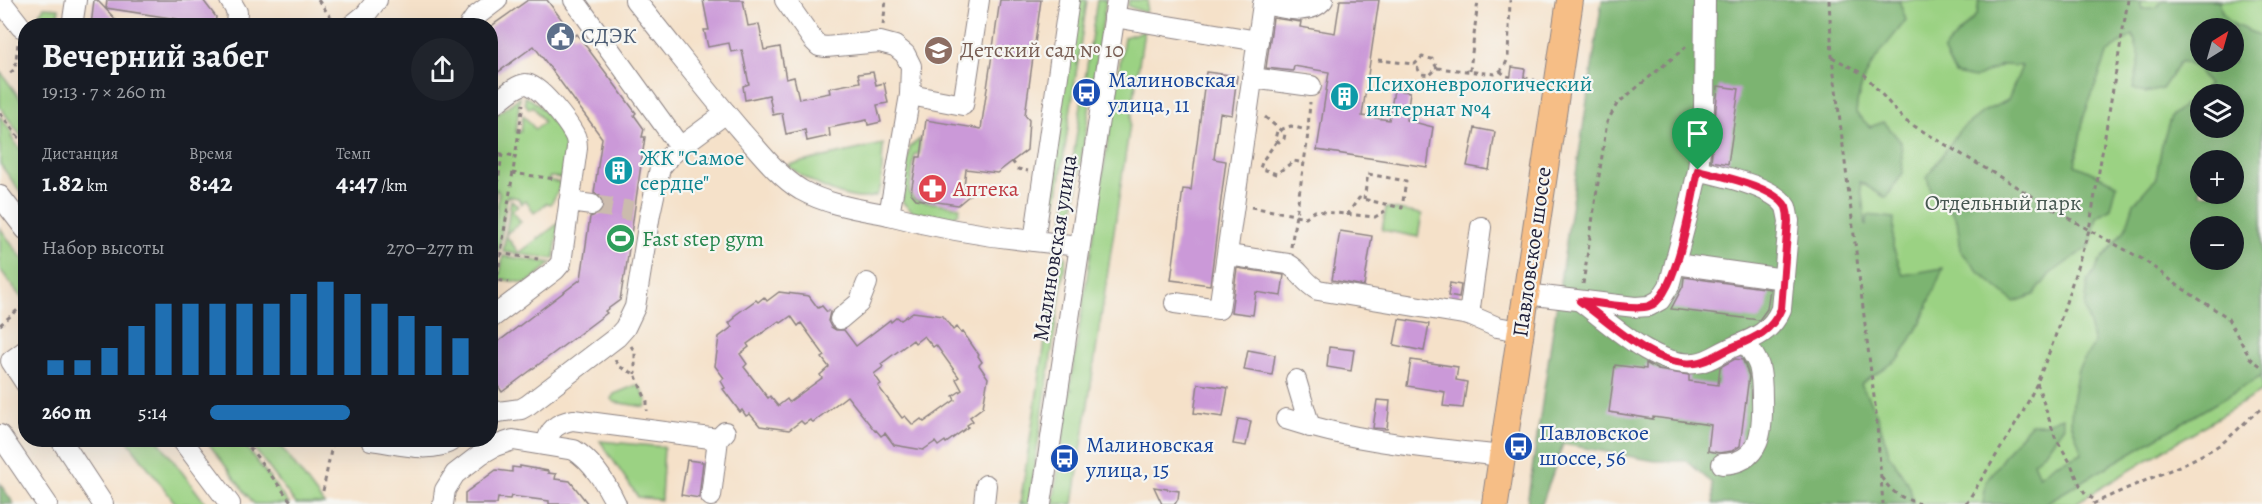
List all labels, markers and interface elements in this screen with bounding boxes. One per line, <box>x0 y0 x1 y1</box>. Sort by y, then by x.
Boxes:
north arrow <box>2190 18 2244 72</box>
map controls <box>2190 18 2244 270</box>
public building icon: СДЭК <box>544 20 576 52</box>
place label: СДЭК <box>581 21 636 51</box>
text: Вечерний забег <box>42 33 269 78</box>
school or university icon: Детский сад № 10 <box>923 34 955 66</box>
place label: Детский сад № 10 <box>960 35 1124 65</box>
button: share <box>411 38 474 101</box>
place label: Малиновская улица, 11 <box>1107 65 1236 120</box>
place label: Психоневрологический интернат №4 <box>1366 69 1593 124</box>
bus stop icon: Малиновская улица, 11 <box>1071 77 1103 109</box>
text: 19:13 · 7 × 260 m <box>42 78 166 105</box>
building icon: Психоневрологический интернат №4 <box>1329 81 1361 113</box>
button: layers <box>2190 84 2244 138</box>
pin <box>1672 108 1723 170</box>
icon: arrive <box>1681 117 1714 150</box>
text: Дистанция <box>42 143 118 165</box>
text: Время <box>189 143 233 165</box>
text: Темп <box>336 143 371 165</box>
place label: ЖК "Самое сердце" <box>640 143 744 198</box>
button: + <box>2190 150 2244 204</box>
street label: Малиновская улица <box>1025 152 1085 343</box>
building icon: ЖК "Самое сердце" <box>603 155 635 187</box>
text: 1.82 <box>42 165 84 200</box>
text: 8:42 <box>189 165 232 200</box>
text: 4:47 <box>336 165 378 200</box>
street label: Павловское шоссе <box>1505 165 1559 339</box>
pharmacy icon: Аптека <box>916 173 948 205</box>
place label: Аптека <box>952 174 1020 204</box>
text: km <box>84 175 108 197</box>
text: /km <box>378 175 407 197</box>
park label: Отдельный парк <box>1925 188 2081 218</box>
button: − <box>2190 216 2244 270</box>
sports icon: Fast step gym <box>605 223 637 255</box>
place label: Fast step gym <box>642 224 764 254</box>
text: Набор высоты <box>42 234 165 261</box>
text: 270–277 m <box>386 234 474 261</box>
text: 260 m <box>42 399 91 426</box>
text: 5:14 <box>138 399 167 426</box>
place label: Павловское шоссе, 56 <box>1539 418 1649 473</box>
place label: Малиновская улица, 15 <box>1085 430 1214 485</box>
bus stop icon: Павловское шоссе, 56 <box>1502 430 1534 462</box>
bus stop icon: Малиновская улица, 15 <box>1049 442 1081 474</box>

